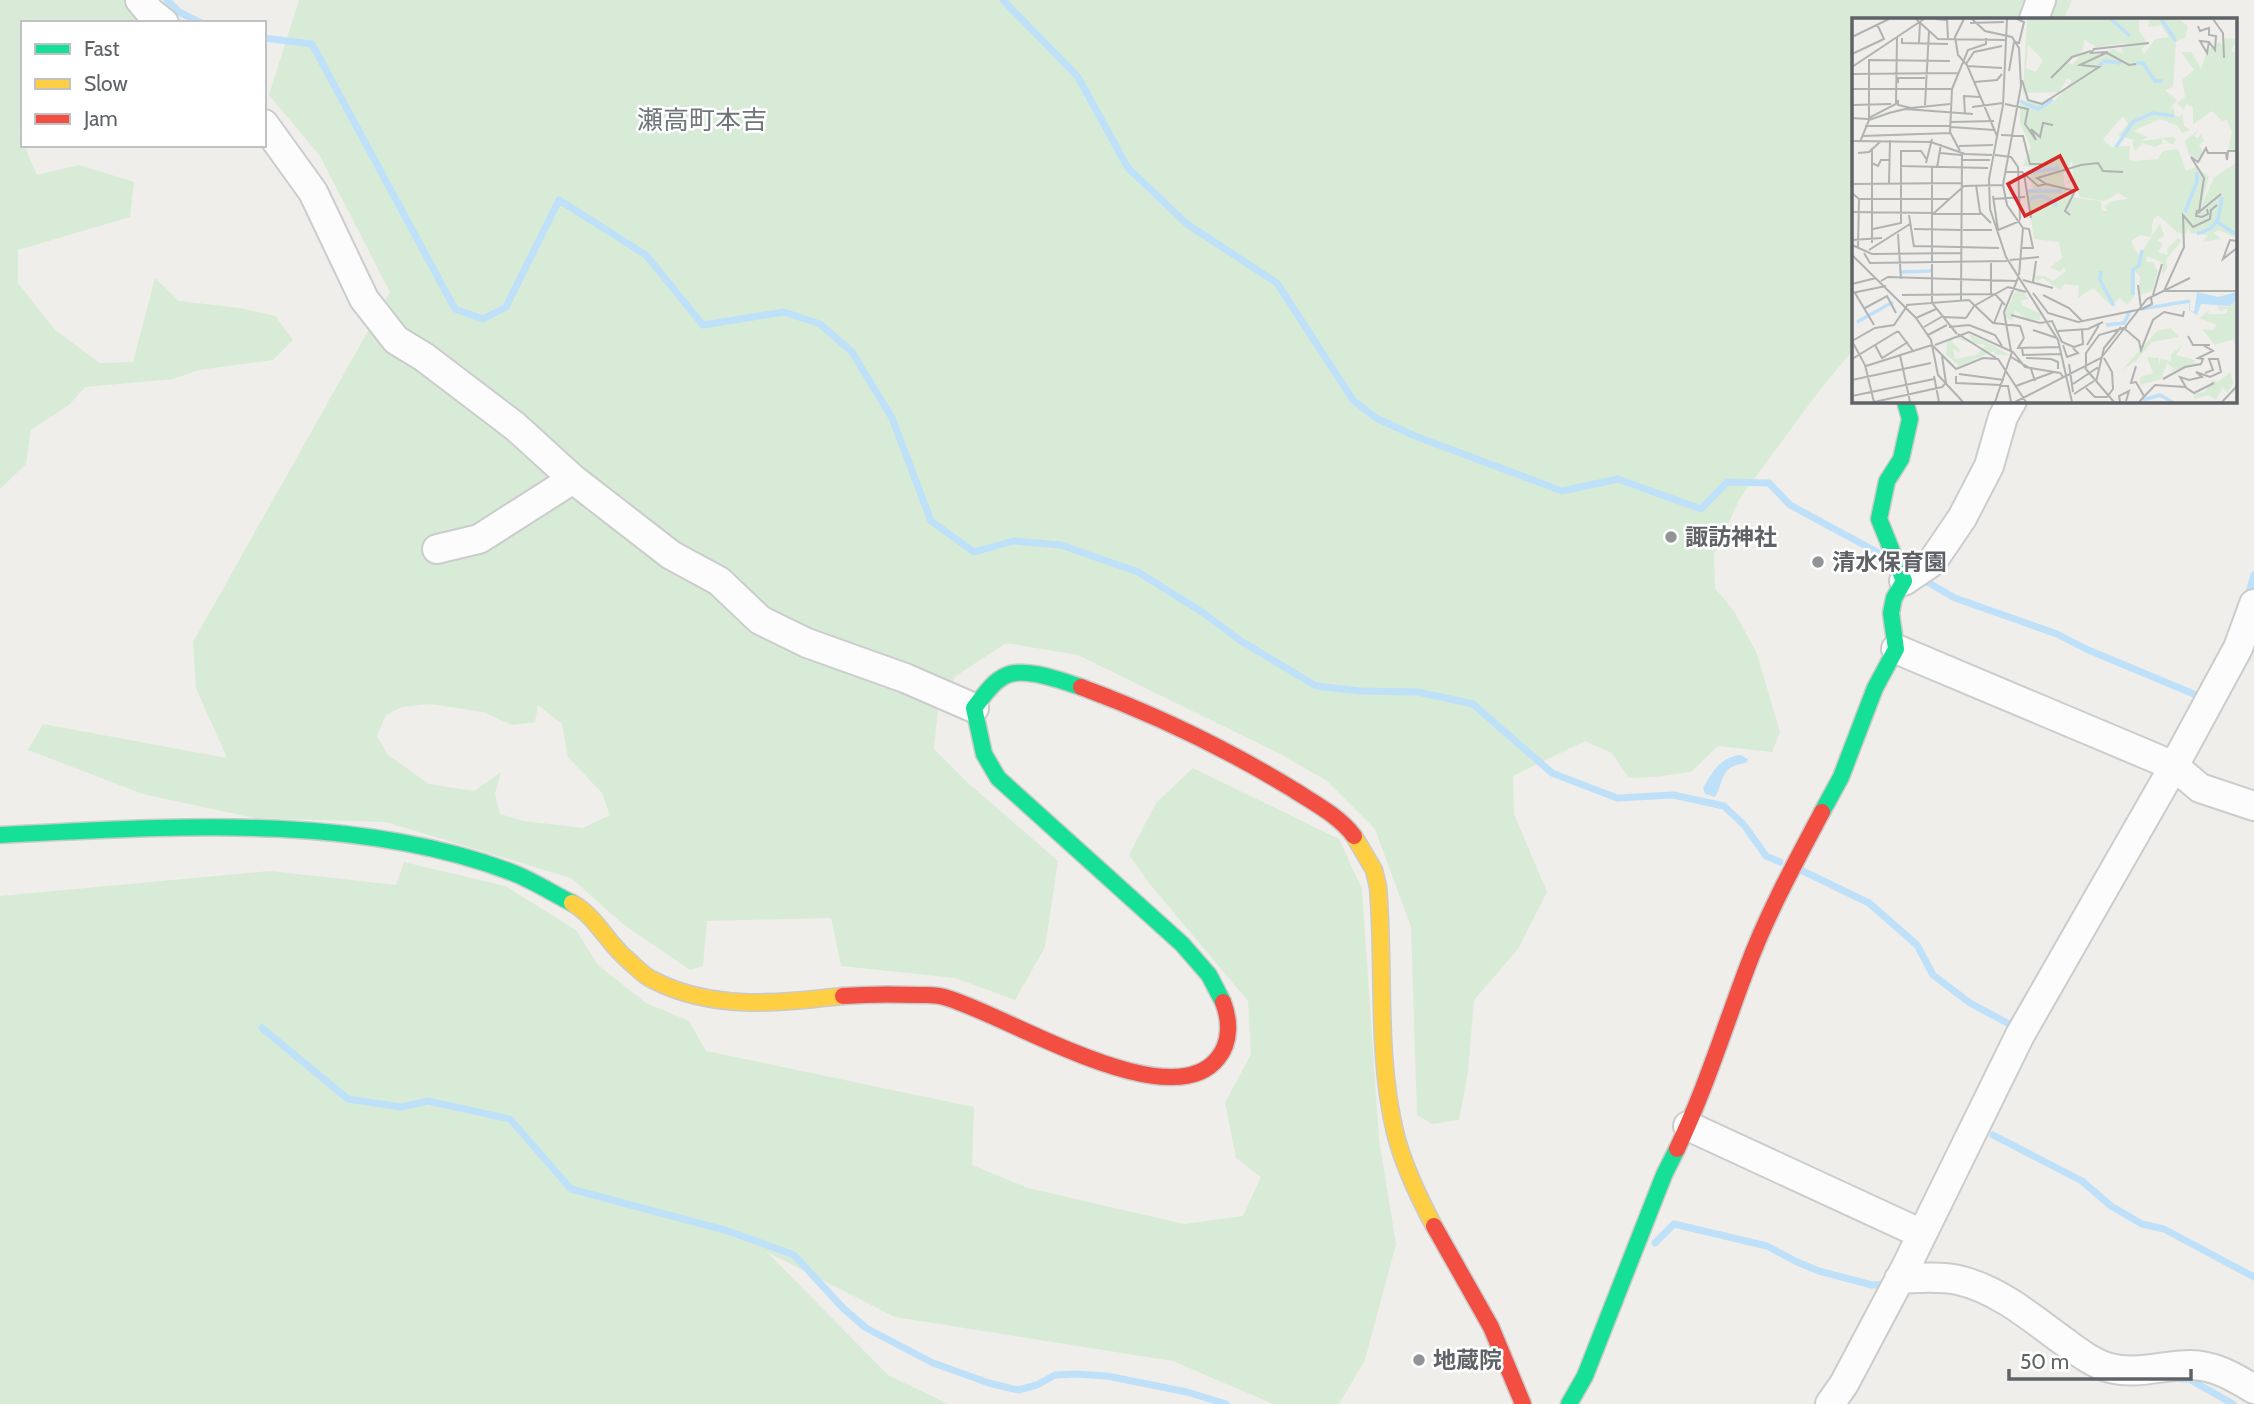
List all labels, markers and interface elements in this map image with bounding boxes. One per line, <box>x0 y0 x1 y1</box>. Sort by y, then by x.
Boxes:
inset map <box>1852 18 2236 402</box>
legend <box>21 21 266 147</box>
text: Fast <box>84 36 120 61</box>
text: Slow <box>84 71 128 96</box>
district label: 瀬高町本吉 <box>637 104 767 136</box>
text: Jam <box>83 106 118 131</box>
place label: 諏訪神社 <box>1685 523 1777 551</box>
marker: 諏訪神社 <box>1663 529 1679 545</box>
place label: 清水保育園 <box>1832 548 1947 576</box>
marker: 清水保育園 <box>1810 554 1826 570</box>
scale bar <box>2009 1338 2191 1382</box>
place label: 地蔵院 <box>1433 1346 1502 1374</box>
text: 50 m <box>2020 1349 2069 1374</box>
marker: 地蔵院 <box>1411 1352 1427 1368</box>

